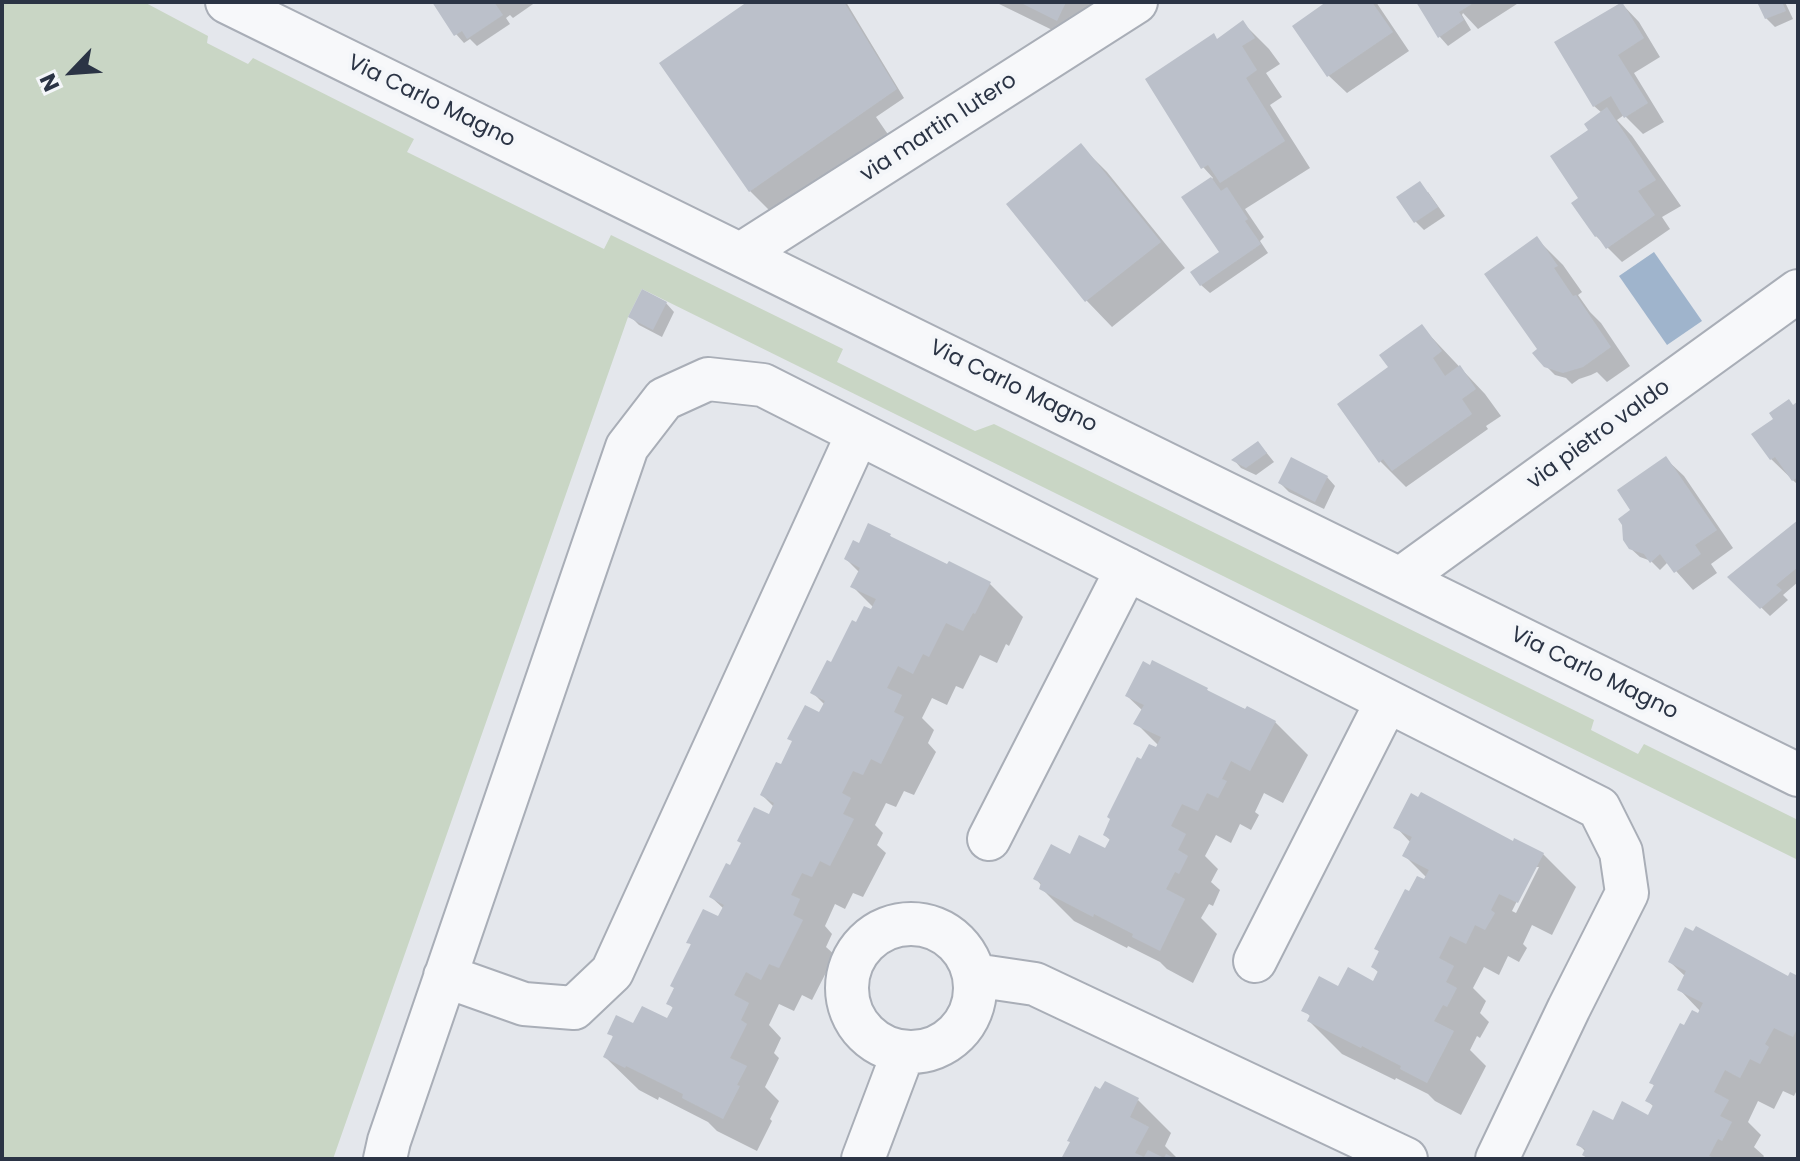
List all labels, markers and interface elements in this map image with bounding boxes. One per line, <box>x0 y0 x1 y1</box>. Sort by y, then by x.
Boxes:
north arrow <box>32 32 112 112</box>
street label: Via Carlo Magno <box>343 50 519 154</box>
text: N <box>32 68 67 96</box>
street label: via martin lutero <box>856 68 1022 188</box>
street label: Via Carlo Magno <box>925 335 1101 439</box>
street label: via pietro valdo <box>1522 374 1676 496</box>
street label: Via Carlo Magno <box>1506 622 1682 726</box>

